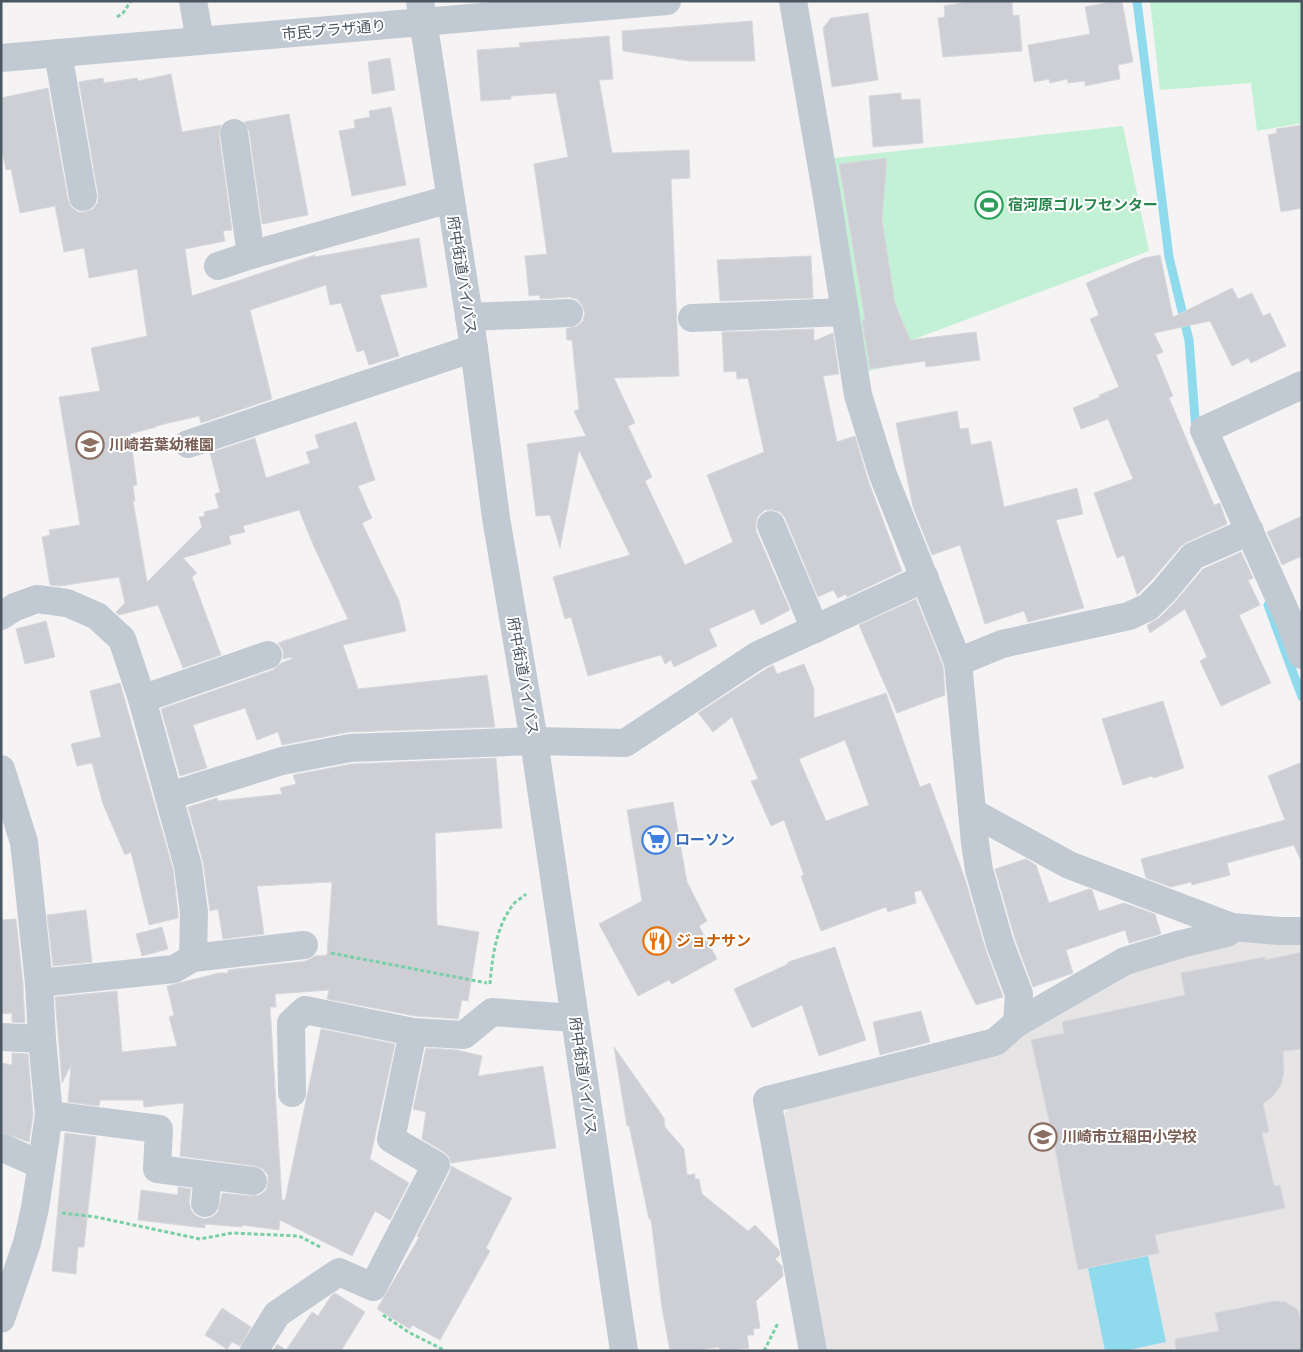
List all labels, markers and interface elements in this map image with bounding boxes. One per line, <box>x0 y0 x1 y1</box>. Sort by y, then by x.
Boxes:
street label: 市民プラザ通り <box>281 15 387 44</box>
sports icon: 宿河原ゴルフセンター <box>974 190 1004 220</box>
place label: 宿河原ゴルフセンター <box>1008 195 1158 214</box>
street label: 府中街道バイパス <box>444 214 481 336</box>
school or university icon: 川崎若葉幼稚園 <box>75 430 105 460</box>
place label: 川崎若葉幼稚園 <box>109 435 214 454</box>
street label: 府中街道バイパス <box>504 615 543 737</box>
supermarket icon: ローソン <box>641 825 671 855</box>
place label: ローソン <box>675 830 735 849</box>
restaurant icon: ジョナサン <box>642 926 672 956</box>
place label: ジョナサン <box>676 931 751 950</box>
street label: 府中街道バイパス <box>566 1015 601 1137</box>
school or university icon: 川崎市立稲田小学校 <box>1028 1122 1058 1152</box>
place label: 川崎市立稲田小学校 <box>1062 1127 1197 1146</box>

